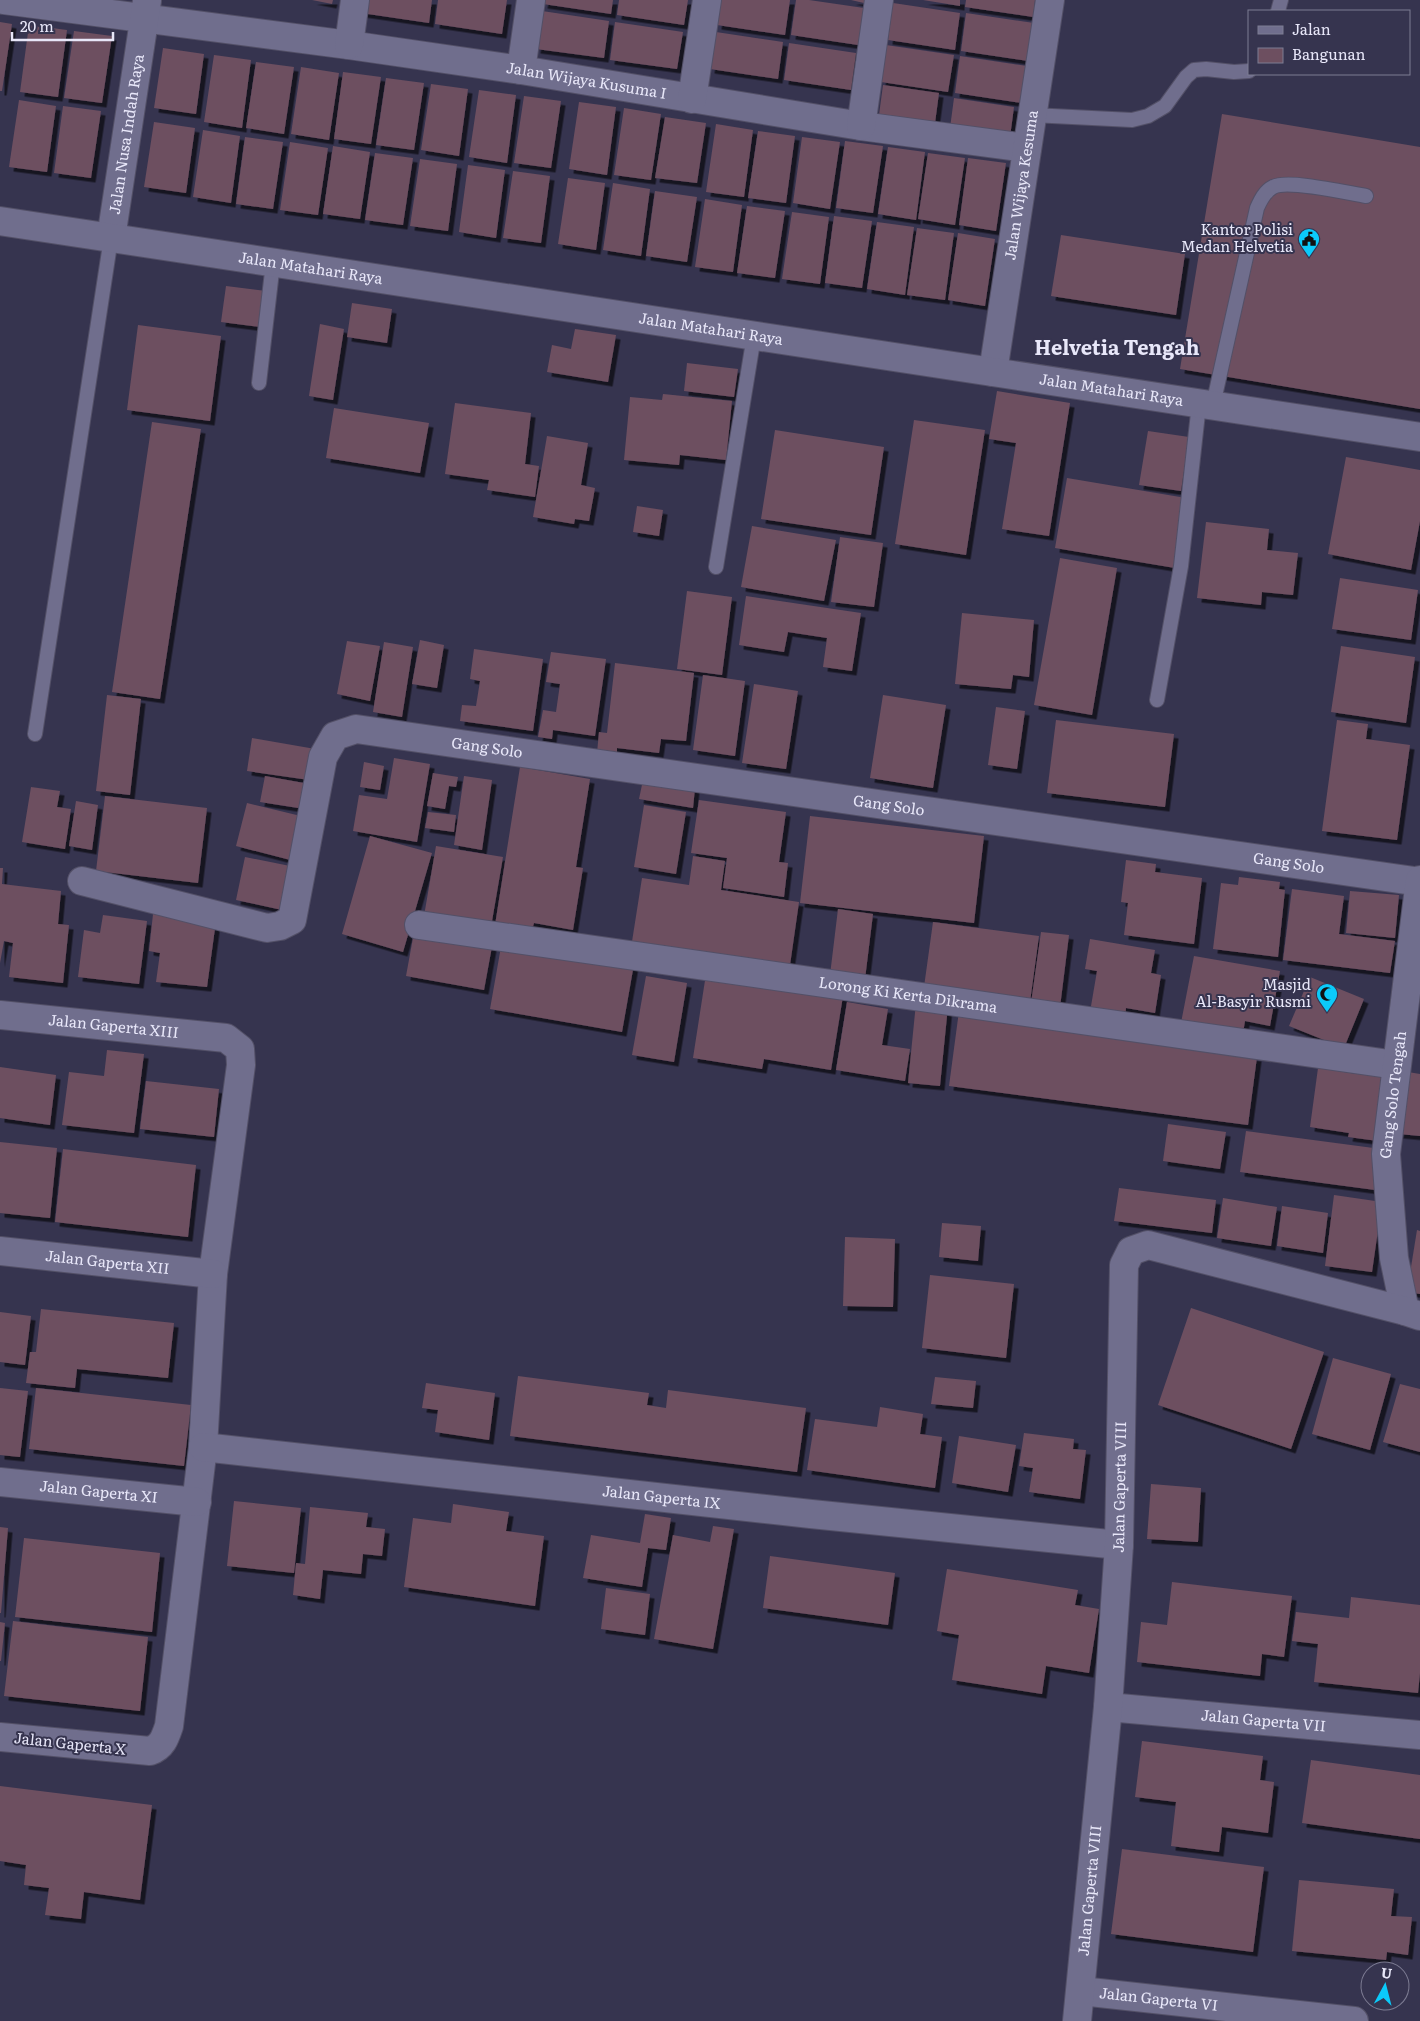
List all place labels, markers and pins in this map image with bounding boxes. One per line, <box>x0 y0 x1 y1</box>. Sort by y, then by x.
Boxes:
place label: Kantor Polisi Medan Helvetia <box>1181 217 1294 257</box>
public building icon: Kantor Polisi Medan Helvetia <box>1297 227 1321 258</box>
place label: Masjid Al-Basyir Rusmi <box>1195 972 1311 1012</box>
mosque icon: Masjid Al-Basyir Rusmi <box>1315 982 1339 1013</box>

